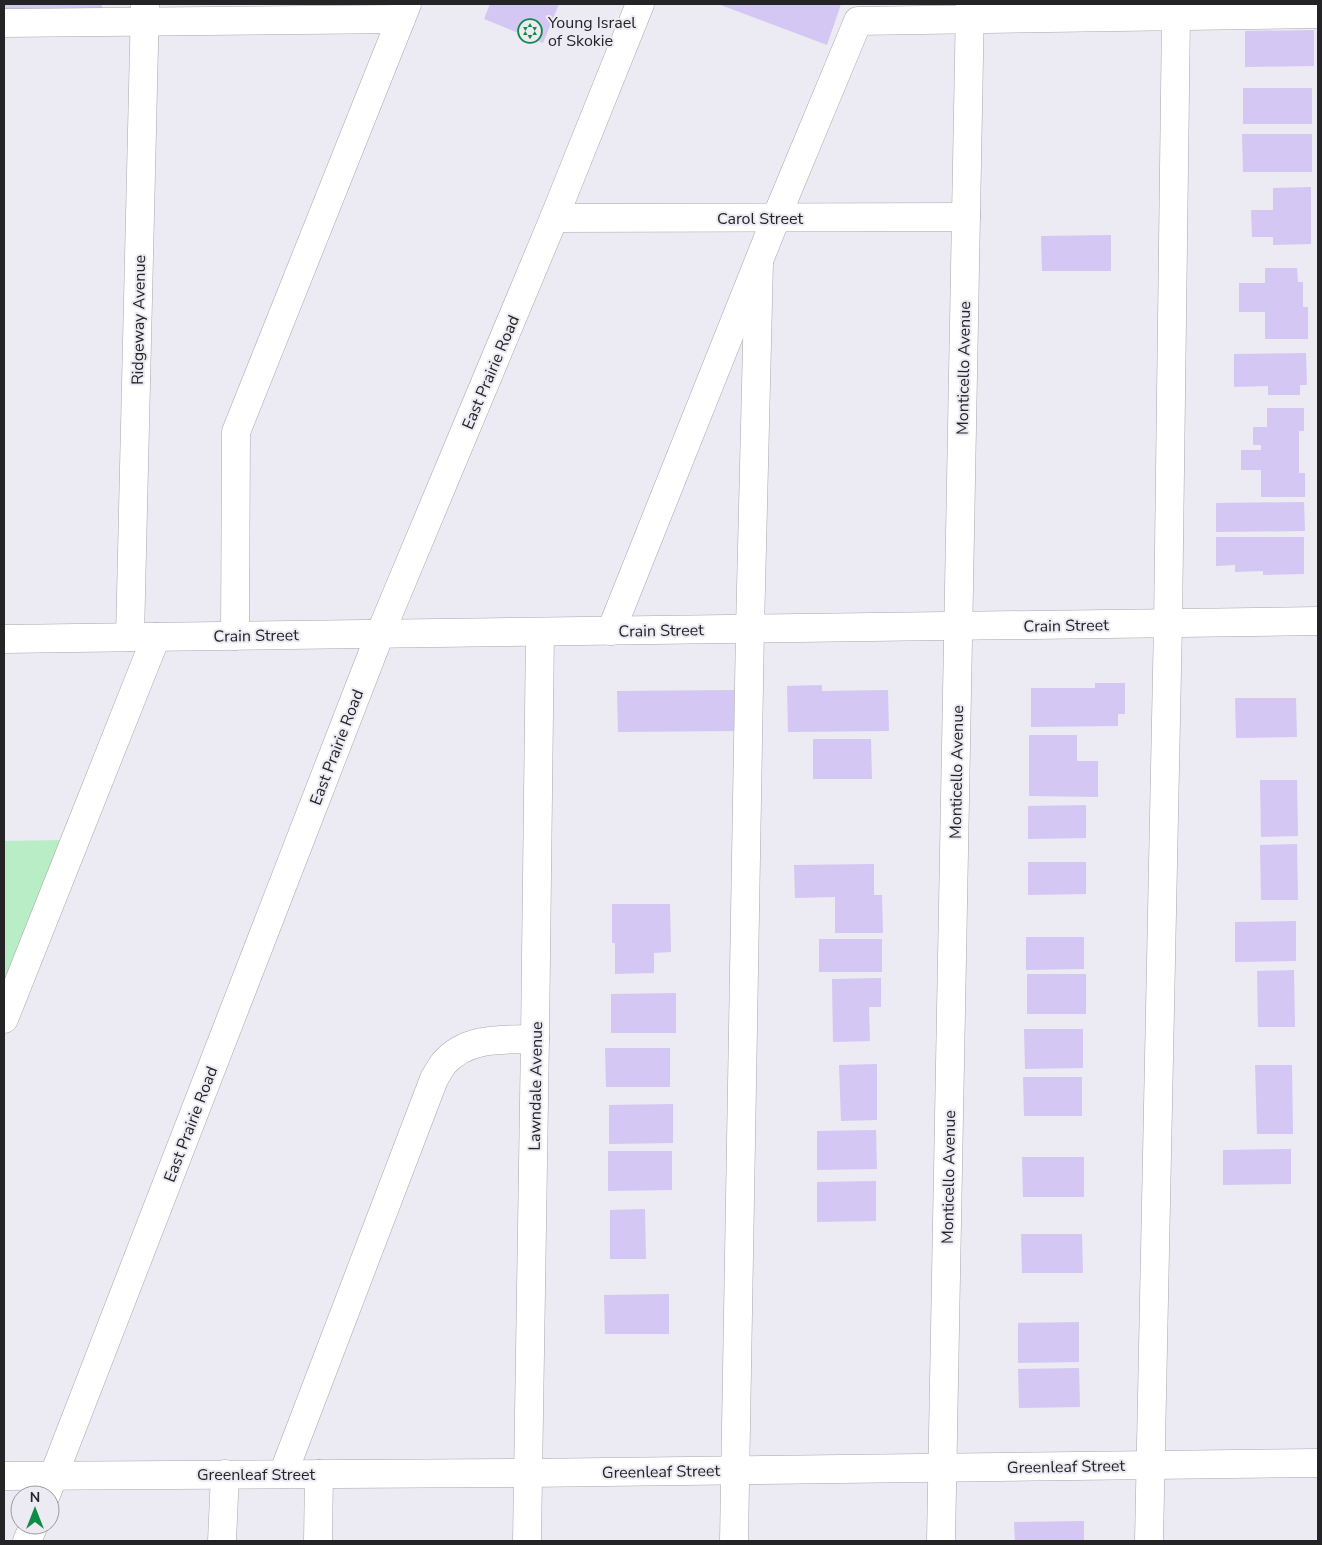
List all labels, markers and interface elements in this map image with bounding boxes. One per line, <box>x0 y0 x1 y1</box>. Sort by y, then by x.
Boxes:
place label: Young Israel of Skokie <box>547 12 636 52</box>
synagogue icon: Young Israel of Skokie <box>517 18 543 44</box>
street label: Carol Street <box>717 208 803 230</box>
street label: Ridgeway Avenue <box>127 255 151 385</box>
street label: Monticello Avenue <box>952 301 976 435</box>
street label: East Prairie Road <box>457 312 525 433</box>
street label: Crain Street <box>1023 614 1109 638</box>
street label: Crain Street <box>618 619 704 643</box>
street label: Crain Street <box>213 624 299 648</box>
street label: East Prairie Road <box>305 686 369 808</box>
street label: Monticello Avenue <box>945 705 969 839</box>
street label: Lawndale Avenue <box>524 1021 548 1151</box>
street label: East Prairie Road <box>159 1063 223 1185</box>
street label: Monticello Avenue <box>937 1110 961 1244</box>
street label: Greenleaf Street <box>1007 1455 1126 1479</box>
street label: Greenleaf Street <box>602 1460 721 1484</box>
street label: Greenleaf Street <box>197 1464 315 1486</box>
north arrow <box>10 1485 60 1535</box>
text: N <box>30 1488 40 1507</box>

